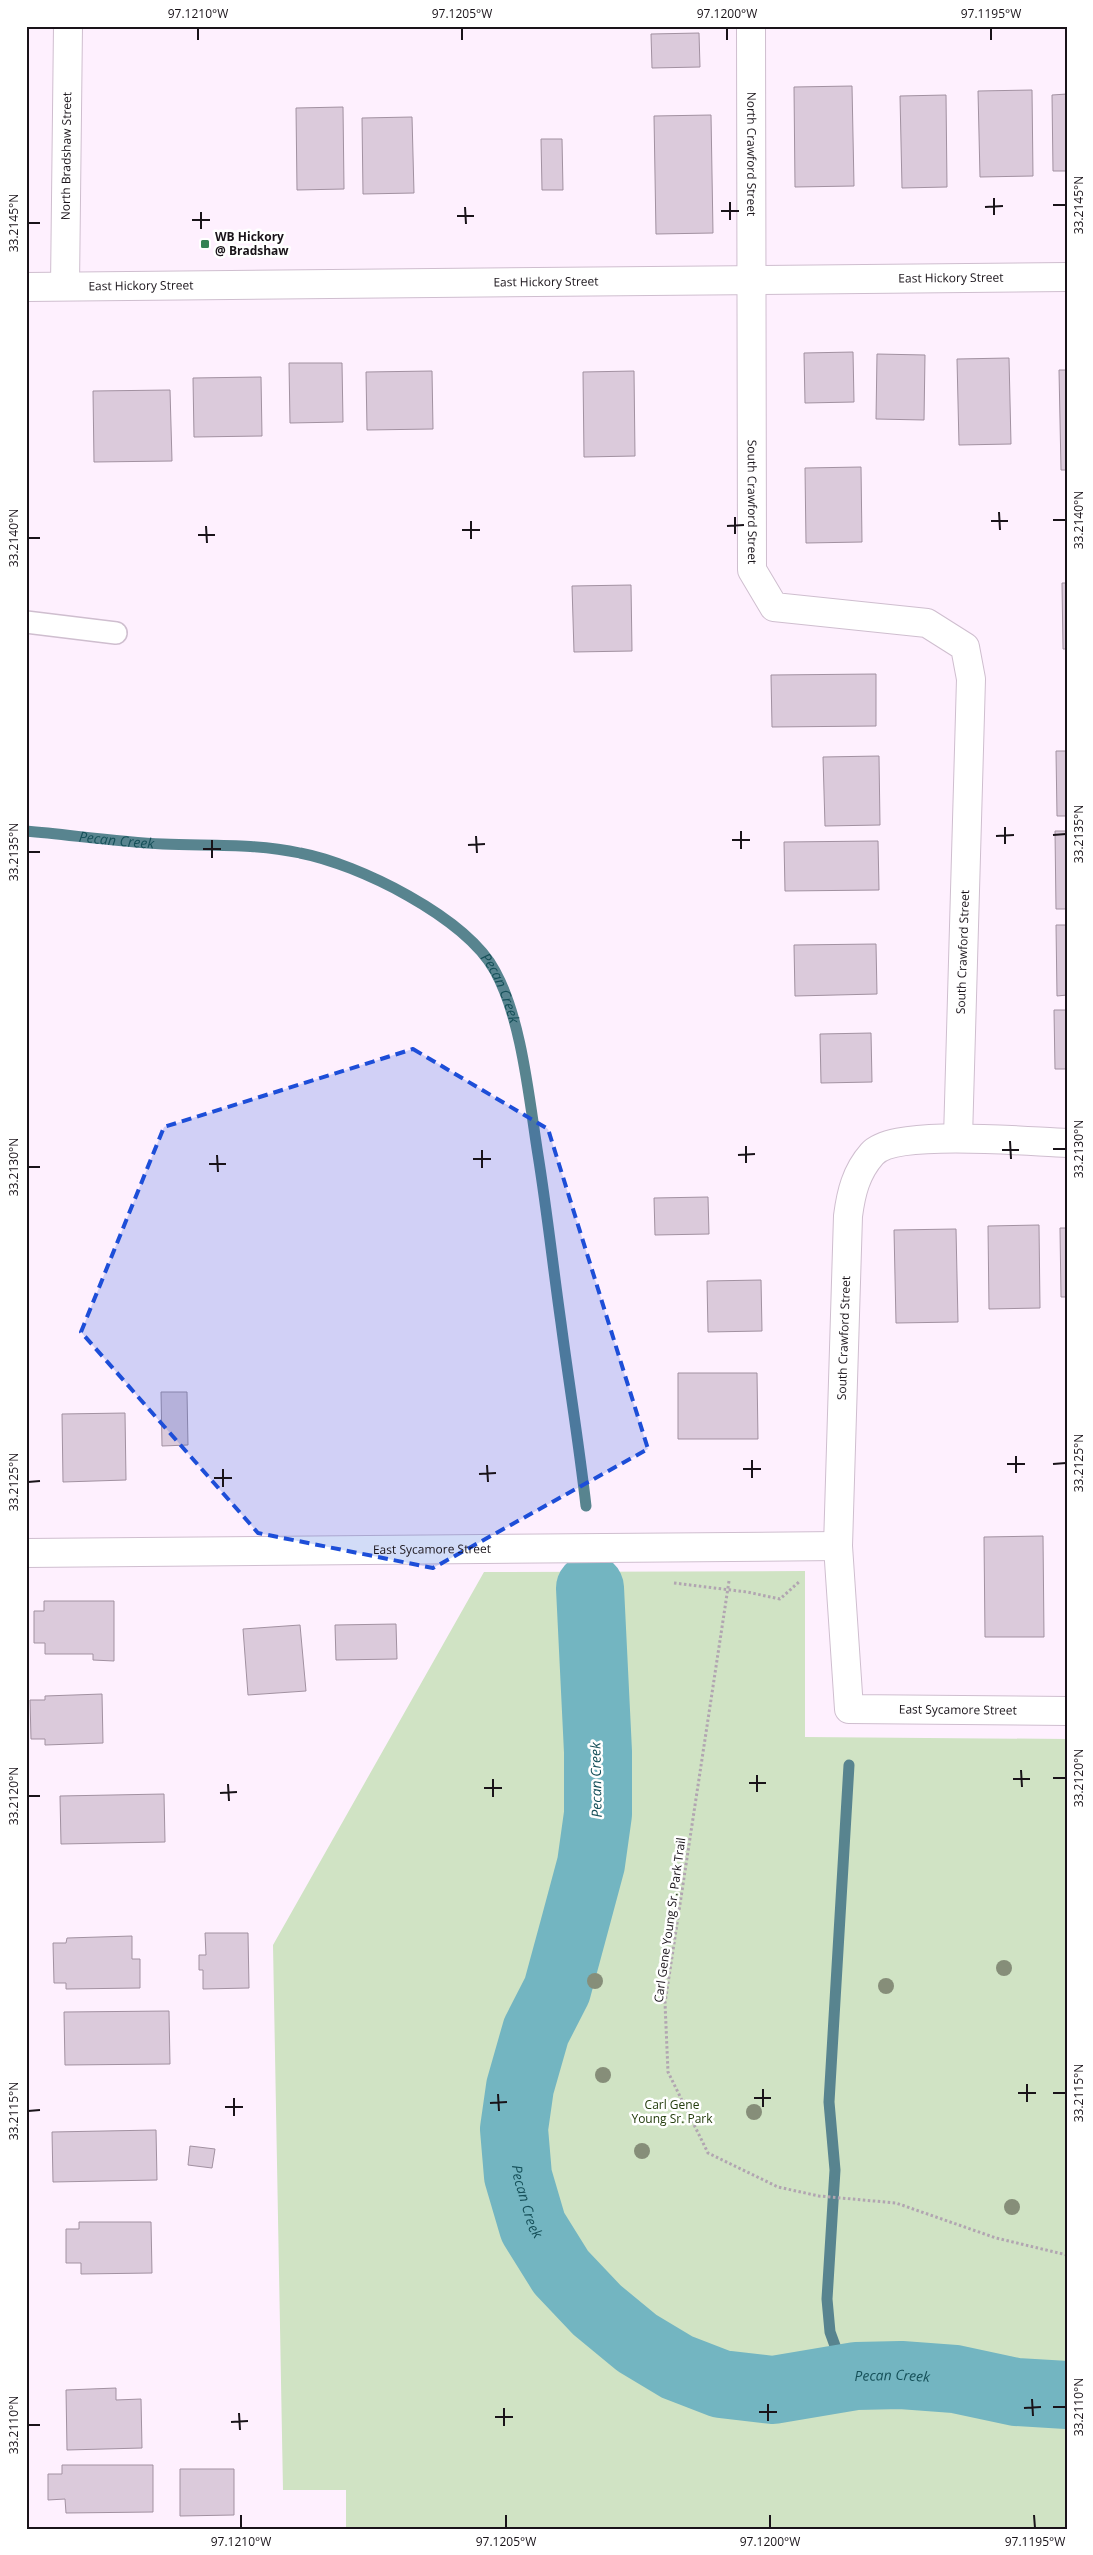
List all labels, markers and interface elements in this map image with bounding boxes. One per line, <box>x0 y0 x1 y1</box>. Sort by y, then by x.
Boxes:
text: 97.1210°W <box>168 5 228 22</box>
text: 97.1205°W <box>432 5 492 22</box>
text: 97.1200°W <box>697 5 757 22</box>
text: 97.1195°W <box>961 5 1021 22</box>
street label: North Bradshaw Street <box>57 92 75 220</box>
street label: North Crawford Street <box>743 92 760 216</box>
text: 33.2145°N <box>1070 176 1087 234</box>
text: 33.2145°N <box>5 194 22 252</box>
place label: WB Hickory @ Bradshaw <box>215 228 289 259</box>
marker: WB Hickory @ Bradshaw <box>199 238 211 250</box>
street label: East Hickory Street <box>898 269 1004 287</box>
street label: East Hickory Street <box>493 272 599 291</box>
street label: East Hickory Street <box>88 276 194 294</box>
street label: South Crawford Street <box>744 440 761 564</box>
text: 33.2140°N <box>1070 491 1087 549</box>
text: 33.2140°N <box>5 509 22 567</box>
text: 33.2135°N <box>1070 805 1087 863</box>
text: 33.2135°N <box>5 823 22 881</box>
water label: Pecan Creek <box>78 827 156 853</box>
street label: South Crawford Street <box>952 889 973 1014</box>
water label: Pecan Creek <box>477 949 525 1026</box>
text: 33.2130°N <box>1070 1120 1087 1178</box>
text: 33.2130°N <box>5 1138 22 1196</box>
street label: South Crawford Street <box>833 1275 854 1400</box>
text: 33.2125°N <box>1070 1434 1087 1492</box>
text: 33.2125°N <box>5 1453 22 1511</box>
street label: East Sycamore Street <box>373 1540 491 1558</box>
street label: East Sycamore Street <box>899 1700 1017 1719</box>
water label: Pecan Creek <box>585 1741 606 1818</box>
text: 33.2120°N <box>1070 1749 1087 1807</box>
text: 33.2120°N <box>5 1767 22 1825</box>
street label: Carl Gene Young Sr. Park Trail <box>650 1836 690 2004</box>
text: 33.2115°N <box>1070 2064 1087 2122</box>
text: 33.2115°N <box>5 2082 22 2140</box>
park label: Carl Gene Young Sr. Park <box>631 2096 713 2127</box>
water label: Pecan Creek <box>508 2164 548 2242</box>
water label: Pecan Creek <box>854 2365 932 2386</box>
text: 33.2110°N <box>1070 2378 1087 2436</box>
text: 33.2110°N <box>5 2396 22 2454</box>
text: 97.1210°W <box>211 2533 271 2550</box>
text: 97.1205°W <box>476 2533 536 2550</box>
text: 97.1200°W <box>740 2533 800 2550</box>
text: 97.1195°W <box>1005 2533 1065 2550</box>

